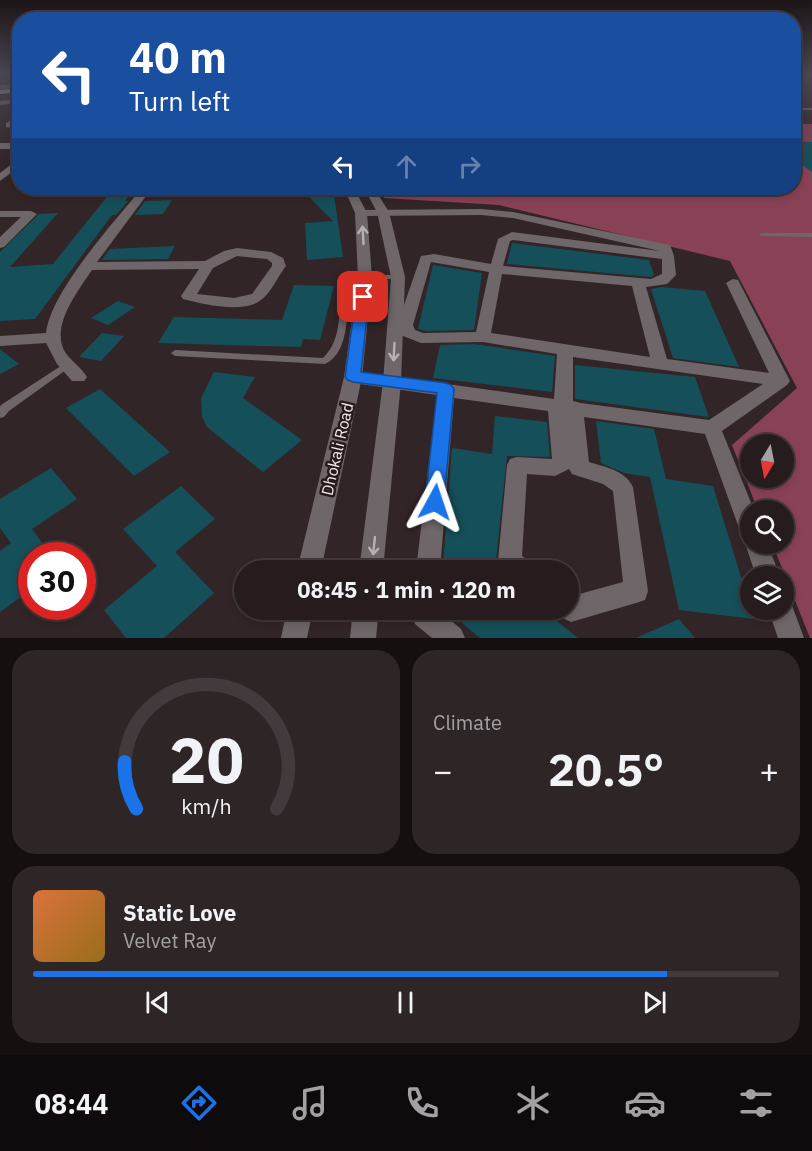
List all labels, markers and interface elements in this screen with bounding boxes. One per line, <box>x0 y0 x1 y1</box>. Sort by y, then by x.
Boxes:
text: 40 m <box>129 30 227 85</box>
icon: left <box>30 36 108 114</box>
text: Turn left <box>129 83 230 118</box>
icon: left <box>327 150 360 183</box>
icon: ahead <box>390 150 423 183</box>
icon: right <box>453 150 486 183</box>
one-way arrow <box>357 225 368 245</box>
pin <box>337 271 388 322</box>
icon: arrive <box>346 280 379 313</box>
one-way arrow <box>388 342 399 362</box>
street label: Dhokali Road <box>317 401 357 497</box>
north arrow <box>740 434 794 488</box>
map controls <box>740 434 794 620</box>
position arrow <box>403 470 467 534</box>
button: search <box>740 500 794 554</box>
one-way arrow <box>368 536 379 556</box>
speed limit sign: 30 <box>18 542 96 620</box>
button: layers <box>740 566 794 620</box>
text: 08:45 · 1 min · 120 m <box>297 575 516 604</box>
text: Climate <box>433 709 502 736</box>
text: 20 <box>169 719 243 800</box>
text: 20.5° <box>548 740 664 798</box>
text: − <box>433 749 453 792</box>
text: + <box>759 749 779 792</box>
text: km/h <box>181 792 231 820</box>
text: Static Love <box>123 898 236 927</box>
text: Velvet Ray <box>123 927 216 954</box>
icon: previous <box>141 986 174 1019</box>
icon: pause <box>389 986 422 1019</box>
icon: next <box>638 986 671 1019</box>
icon: directions <box>178 1082 220 1124</box>
icon: music <box>289 1082 331 1124</box>
icon: phone <box>401 1082 443 1124</box>
icon: climate <box>512 1082 554 1124</box>
icon: car <box>624 1082 666 1124</box>
icon: filters <box>735 1082 777 1124</box>
text: 08:44 <box>35 1086 108 1121</box>

